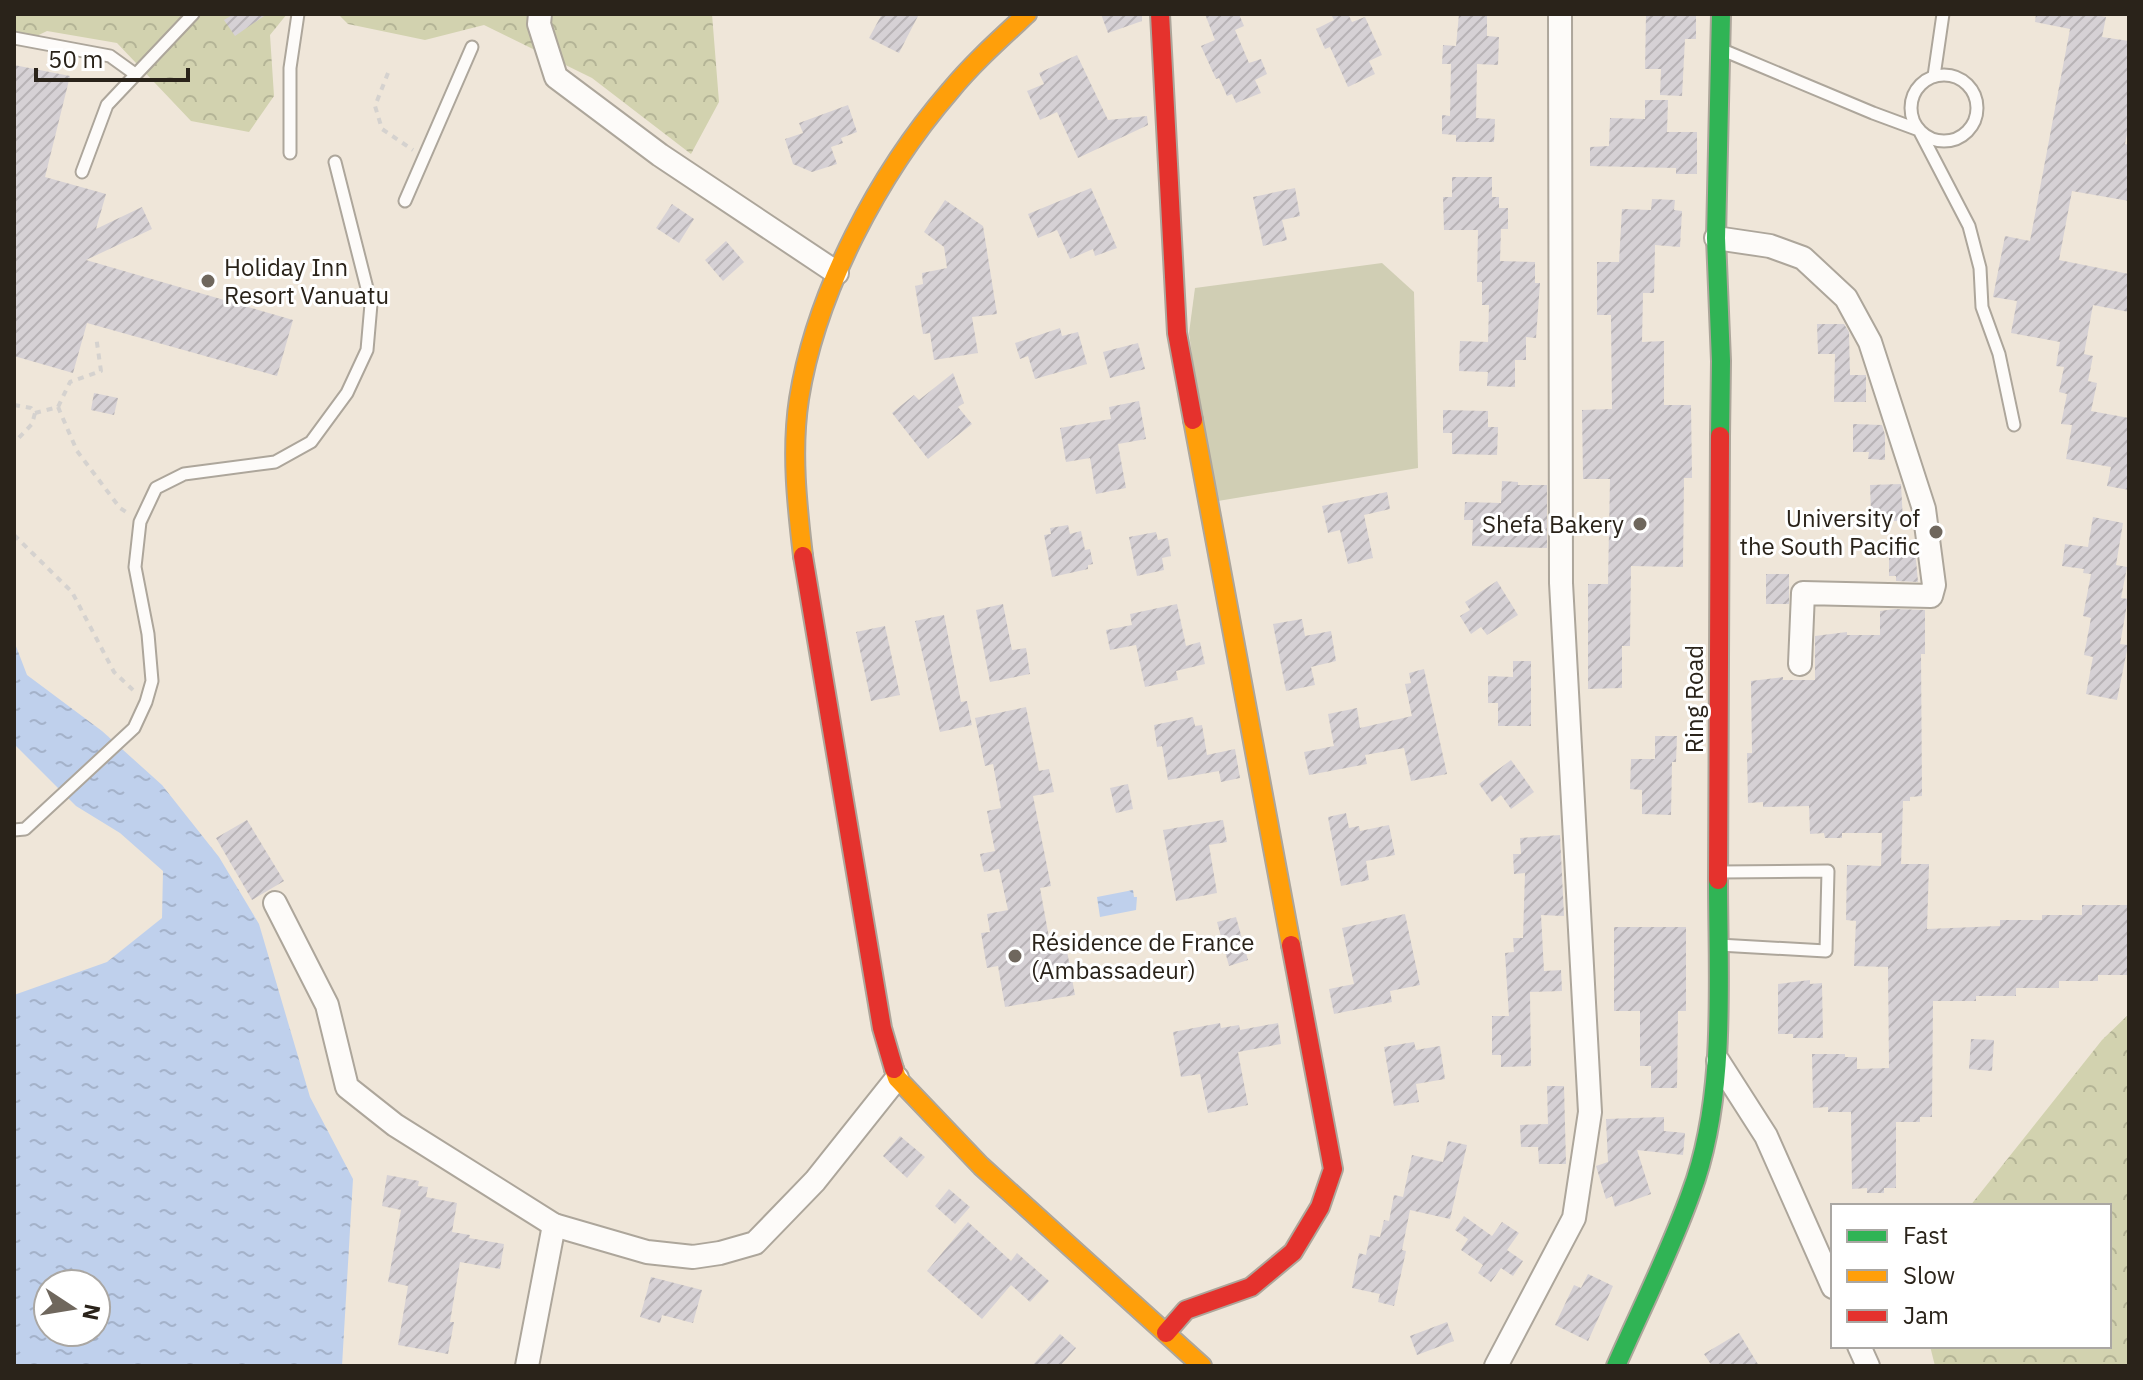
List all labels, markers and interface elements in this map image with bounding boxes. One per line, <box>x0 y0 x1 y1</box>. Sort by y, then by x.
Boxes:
scale bar <box>36 32 188 82</box>
text: 50 m <box>48 43 103 75</box>
place label: Holiday Inn Resort Vanuatu <box>224 251 389 311</box>
marker: Holiday Inn Resort Vanuatu <box>199 272 217 290</box>
place label: University of the South Pacific <box>1739 502 1920 562</box>
place label: Shefa Bakery <box>1482 508 1624 540</box>
marker: Shefa Bakery <box>1631 515 1649 533</box>
marker: University of the South Pacific <box>1927 523 1945 541</box>
street label: Ring Road <box>1678 645 1710 753</box>
place label: Résidence de France (Ambassadeur) <box>1031 926 1254 986</box>
marker: Résidence de France (Ambassadeur) <box>1006 947 1024 965</box>
legend <box>1831 1204 2111 1348</box>
text: Fast <box>1903 1219 1948 1251</box>
text: Slow <box>1903 1259 1955 1291</box>
north arrow <box>32 1268 112 1348</box>
text: Jam <box>1903 1299 1949 1331</box>
text: N <box>76 1301 108 1323</box>

